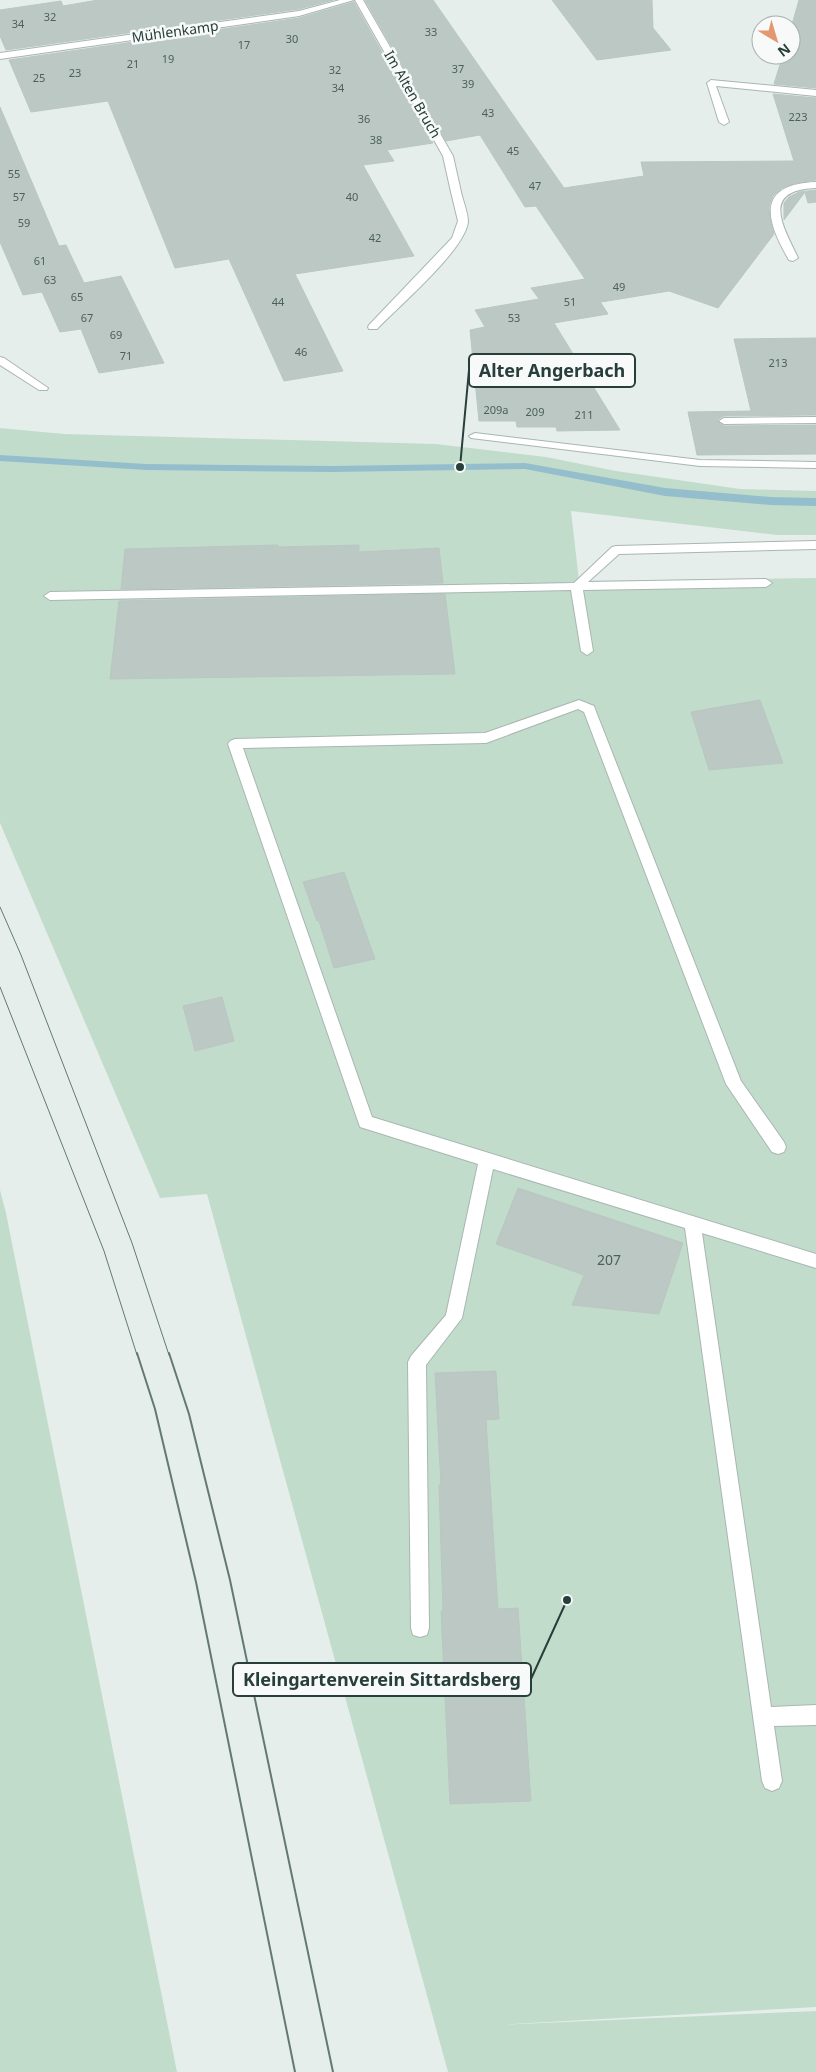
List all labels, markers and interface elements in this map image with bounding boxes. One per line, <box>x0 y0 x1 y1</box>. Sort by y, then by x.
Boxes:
house number: 32 <box>44 9 56 24</box>
north arrow <box>751 15 801 65</box>
house number: 34 <box>12 16 25 31</box>
street label: Mühlenkamp <box>131 16 219 46</box>
house number: 33 <box>425 24 437 39</box>
house number: 30 <box>286 31 298 46</box>
house number: 17 <box>238 37 250 52</box>
text: N <box>774 40 795 62</box>
street label: Im Alten Bruch <box>380 47 446 141</box>
house number: 19 <box>162 51 174 66</box>
house number: 21 <box>127 56 139 71</box>
house number: 37 <box>452 61 464 76</box>
house number: 32 <box>329 62 341 77</box>
house number: 23 <box>69 65 81 80</box>
house number: 25 <box>33 70 45 85</box>
house number: 39 <box>462 76 474 91</box>
house number: 34 <box>332 80 345 95</box>
house number: 43 <box>482 105 494 120</box>
house number: 223 <box>789 109 807 124</box>
house number: 36 <box>358 111 370 126</box>
house number: 38 <box>370 132 382 147</box>
house number: 45 <box>507 143 519 158</box>
house number: 55 <box>8 166 20 181</box>
house number: 47 <box>529 178 541 193</box>
house number: 57 <box>13 189 25 204</box>
house number: 40 <box>346 189 358 204</box>
house number: 59 <box>18 215 30 230</box>
house number: 42 <box>369 230 381 245</box>
house number: 61 <box>34 253 46 268</box>
house number: 63 <box>44 272 56 287</box>
house number: 49 <box>613 279 625 294</box>
house number: 65 <box>71 289 83 304</box>
house number: 44 <box>272 294 285 309</box>
house number: 51 <box>564 294 576 309</box>
house number: 67 <box>81 310 93 325</box>
house number: 53 <box>508 310 520 325</box>
house number: 69 <box>110 327 122 342</box>
house number: 46 <box>295 344 307 359</box>
house number: 71 <box>120 348 132 363</box>
callout: Alter Angerbach <box>469 354 635 387</box>
house number: 213 <box>769 355 787 370</box>
text: Alter Angerbach <box>479 358 625 382</box>
house number: 209a <box>483 402 509 417</box>
house number: 209 <box>526 404 544 419</box>
house number: 211 <box>575 407 593 422</box>
house number: 207 <box>597 1250 621 1269</box>
callout: Kleingartenverein Sittardsberg <box>233 1663 531 1696</box>
text: Kleingartenverein Sittardsberg <box>243 1667 521 1691</box>

